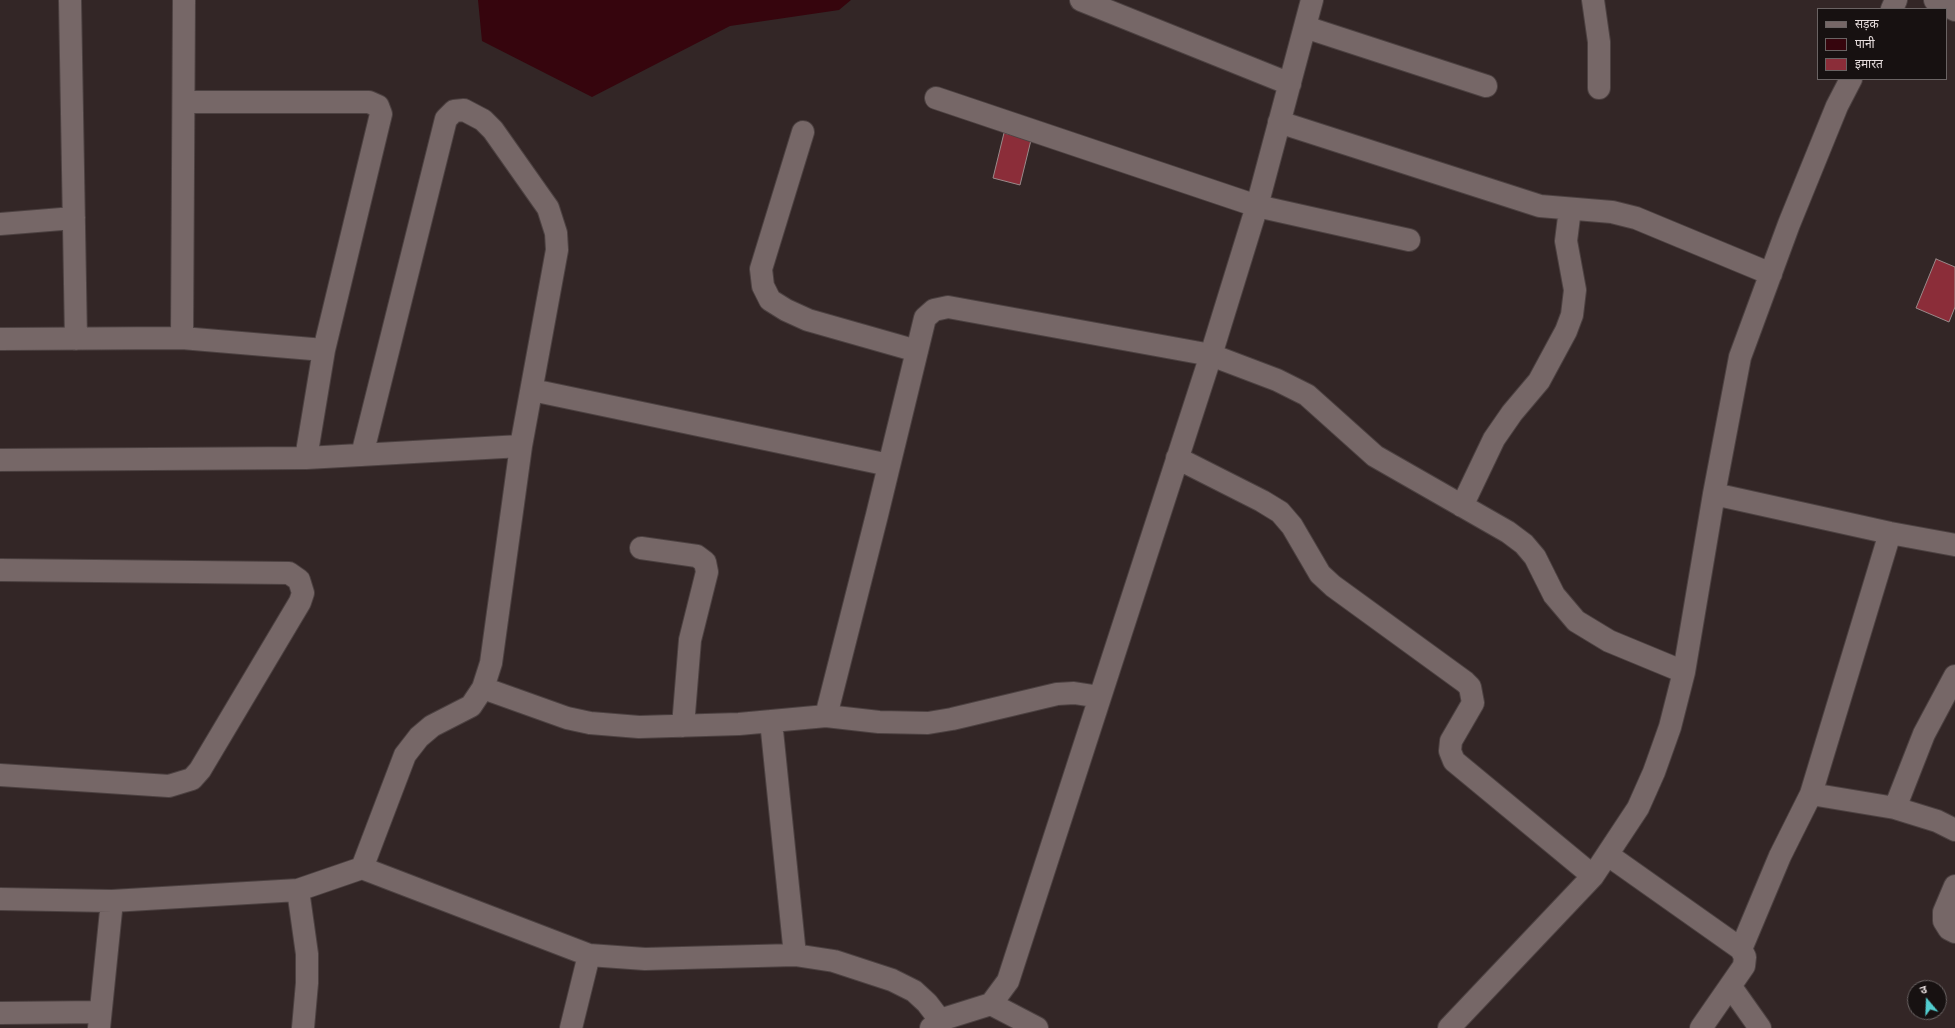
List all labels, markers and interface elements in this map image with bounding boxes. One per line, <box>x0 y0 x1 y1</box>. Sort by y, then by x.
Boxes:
legend <box>1817 8 1947 80</box>
text: सड़क <box>1855 16 1879 31</box>
text: पानी <box>1855 36 1875 51</box>
text: इमारत <box>1855 56 1883 71</box>
north arrow <box>1907 980 1947 1020</box>
text: उ <box>1918 982 1929 997</box>

